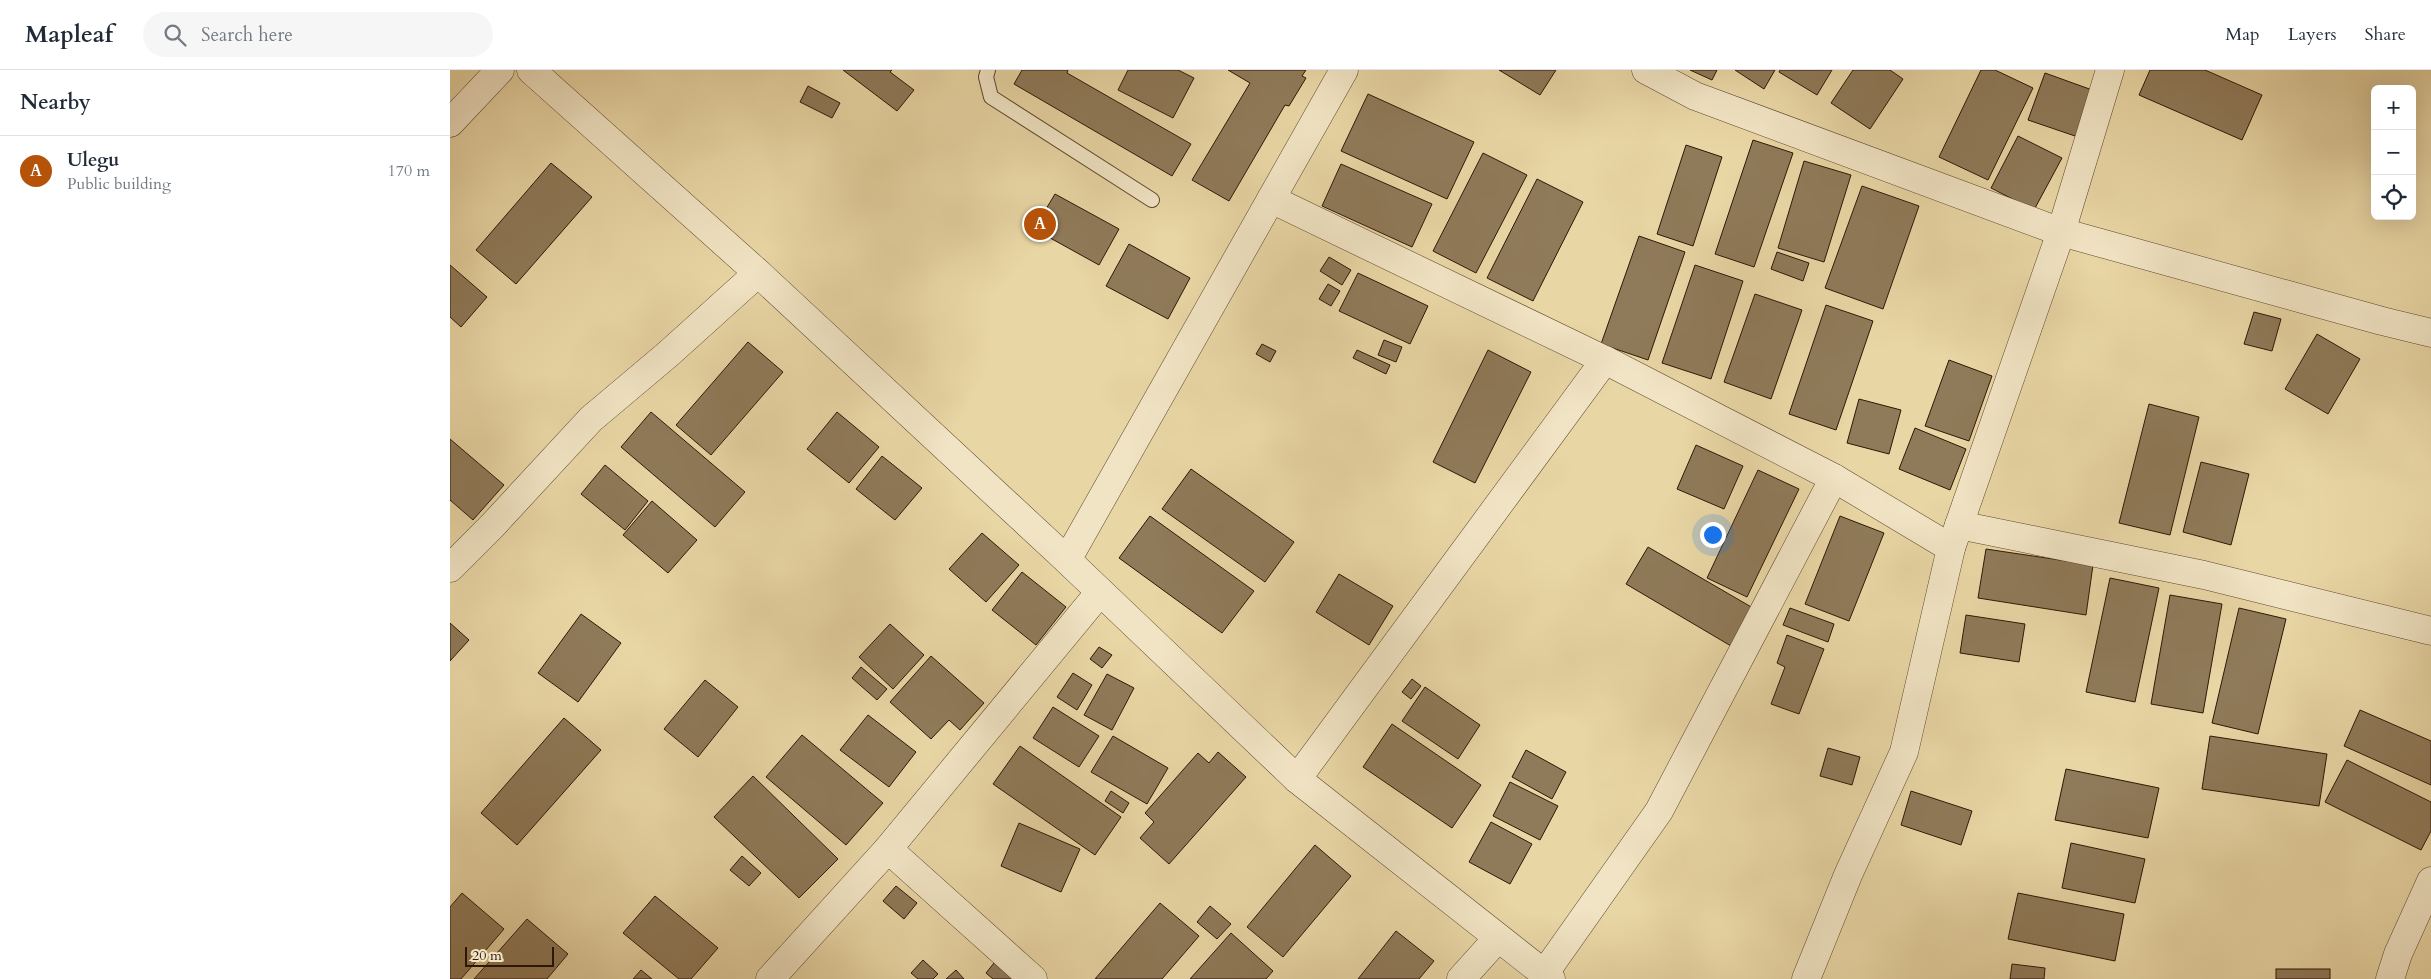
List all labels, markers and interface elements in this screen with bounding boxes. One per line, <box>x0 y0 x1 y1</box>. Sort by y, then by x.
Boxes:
search box <box>143 12 493 57</box>
text: Mapleaf <box>25 18 113 51</box>
icon: search <box>161 21 189 49</box>
text: Search here <box>201 22 293 48</box>
text: Map <box>2225 22 2260 47</box>
text: Layers <box>2288 22 2337 47</box>
text: Share <box>2365 22 2406 47</box>
map controls <box>2371 85 2416 220</box>
button: + <box>2371 85 2416 130</box>
text: Nearby <box>20 88 91 117</box>
button: − <box>2371 130 2416 175</box>
text: Ulegu <box>67 147 119 173</box>
text: A <box>30 160 42 182</box>
text: 170 m <box>388 160 430 182</box>
text: Public building <box>67 173 171 195</box>
button: locate <box>2371 175 2416 220</box>
pin: A <box>1024 205 1056 243</box>
your location <box>1700 522 1726 548</box>
scale bar <box>465 944 554 967</box>
text: 20 m <box>472 946 502 965</box>

